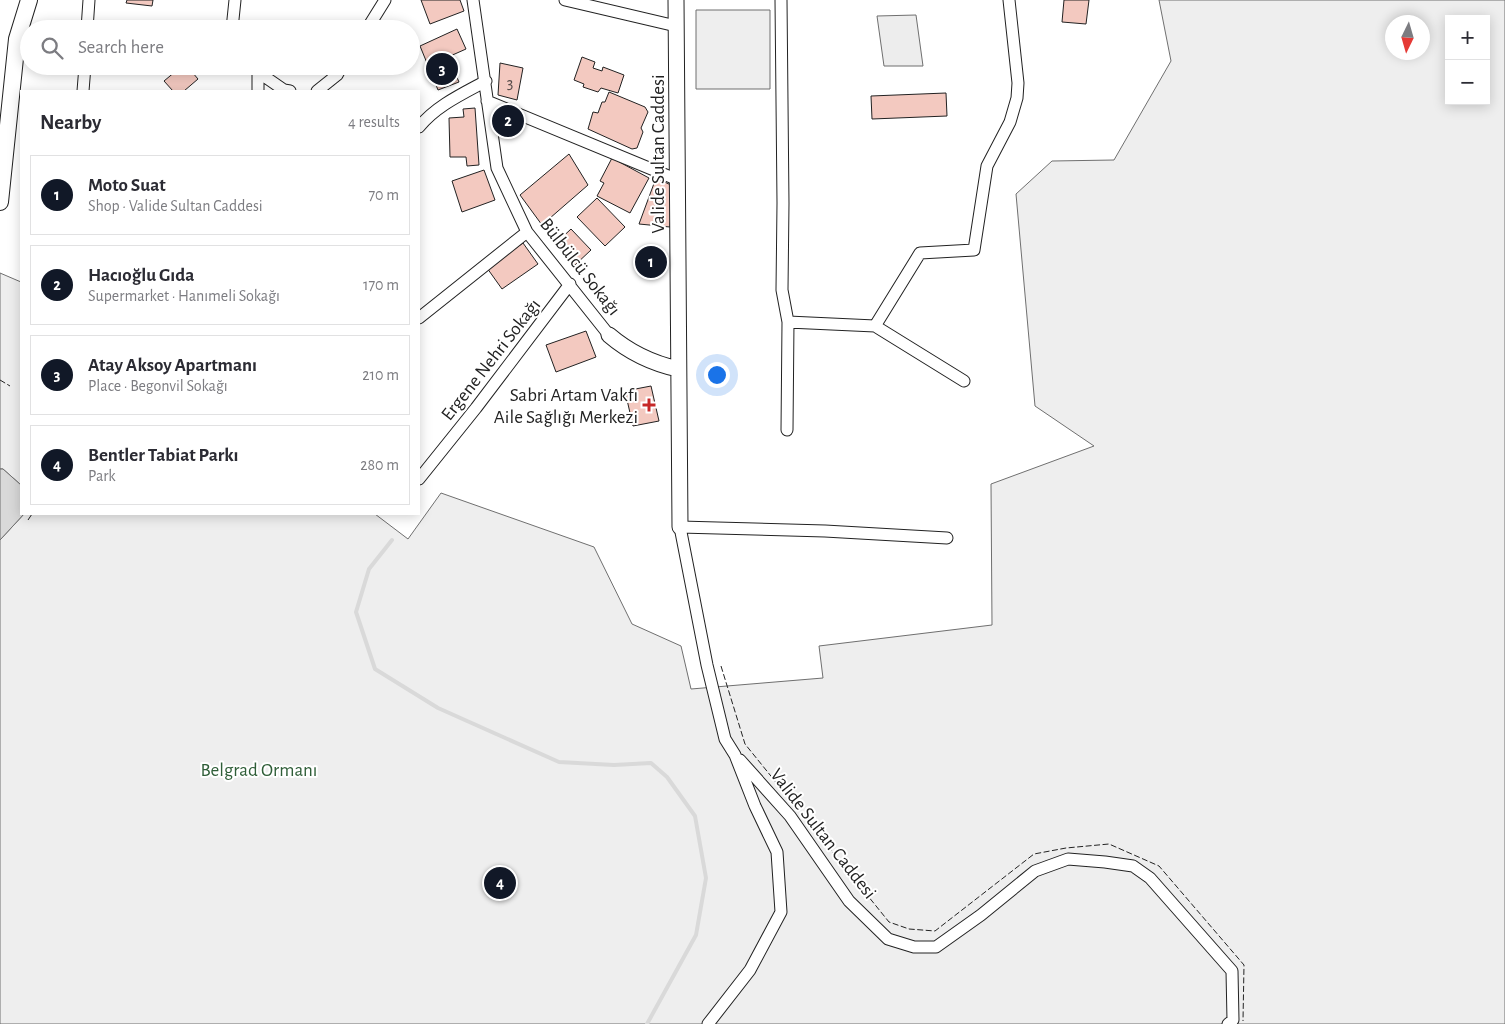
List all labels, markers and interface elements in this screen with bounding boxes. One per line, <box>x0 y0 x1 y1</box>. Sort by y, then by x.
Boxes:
north arrow <box>1385 15 1430 60</box>
map controls <box>1445 15 1490 105</box>
button: + <box>1445 15 1490 60</box>
search box <box>20 20 420 75</box>
icon: search <box>38 34 66 62</box>
text: Search here <box>78 38 164 57</box>
pin: 3 <box>426 50 458 88</box>
button: − <box>1445 60 1490 105</box>
street label: Valide Sultan Caddesi <box>649 74 668 234</box>
house number: 3 <box>507 75 513 91</box>
pin: 2 <box>492 102 524 140</box>
text: Nearby <box>40 112 101 133</box>
text: 4 results <box>348 114 400 130</box>
text: Moto Suat <box>88 176 166 195</box>
text: 1 <box>54 187 60 203</box>
text: 70 m <box>368 187 399 203</box>
text: Shop · Valide Sultan Caddesi <box>88 198 263 214</box>
street label: Bülbülcü Sokağı <box>536 215 624 319</box>
pin: 1 <box>635 243 667 281</box>
text: Hacıoğlu Gıda <box>88 266 194 285</box>
text: 2 <box>53 277 61 293</box>
text: 170 m <box>363 277 399 293</box>
text: Supermarket · Hanımeli Sokağı <box>88 288 280 304</box>
street label: Ergene Nehri Sokağı <box>438 296 544 424</box>
text: Atay Aksoy Apartmanı <box>88 356 257 375</box>
your location <box>704 362 730 388</box>
text: 3 <box>54 367 60 383</box>
text: 210 m <box>362 367 399 383</box>
text: Place · Begonvil Sokağı <box>88 378 228 394</box>
place label: Sabri Artam Vakfı Aile Sağlığı Merkezi <box>494 386 638 427</box>
marker: Sabri Artam Vakfı Aile Sağlığı Merkezi <box>642 398 656 412</box>
text: Bentler Tabiat Parkı <box>88 446 239 465</box>
text: 4 <box>53 457 61 473</box>
text: 280 m <box>360 457 399 473</box>
text: Park <box>88 468 116 484</box>
park label: Belgrad Ormanı <box>201 761 317 780</box>
street label: Valide Sultan Caddesi <box>766 765 879 902</box>
pin: 4 <box>484 864 516 902</box>

